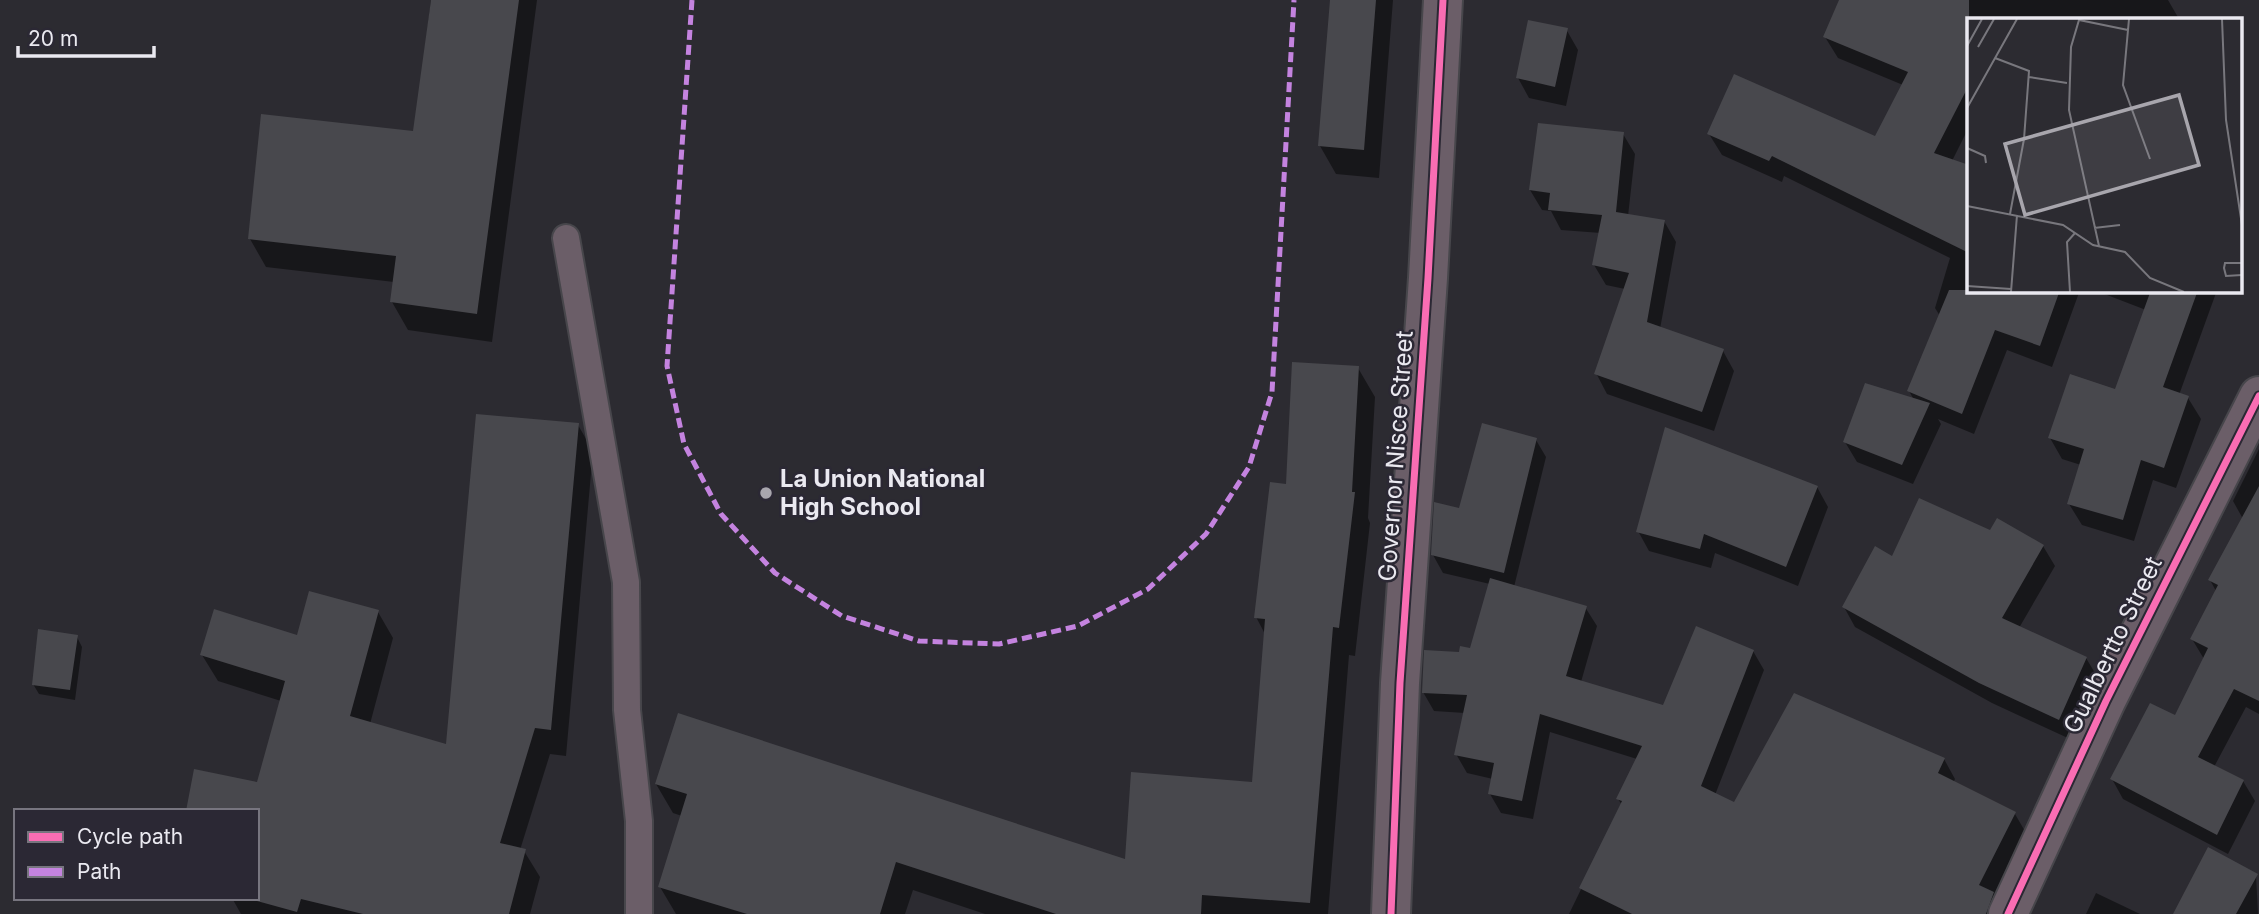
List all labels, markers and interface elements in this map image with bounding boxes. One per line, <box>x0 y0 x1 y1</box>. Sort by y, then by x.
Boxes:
scale bar <box>18 14 154 58</box>
inset map <box>1967 18 2242 292</box>
text: 20 m <box>28 26 78 51</box>
street label: Governor Nisce Street <box>1372 329 1419 582</box>
place label: La Union National High School <box>780 464 985 521</box>
marker: La Union National High School <box>758 485 774 501</box>
street label: Gualbertto Street <box>2057 551 2168 738</box>
legend <box>14 809 259 900</box>
text: Cycle path <box>77 824 183 849</box>
text: Path <box>77 859 122 884</box>

